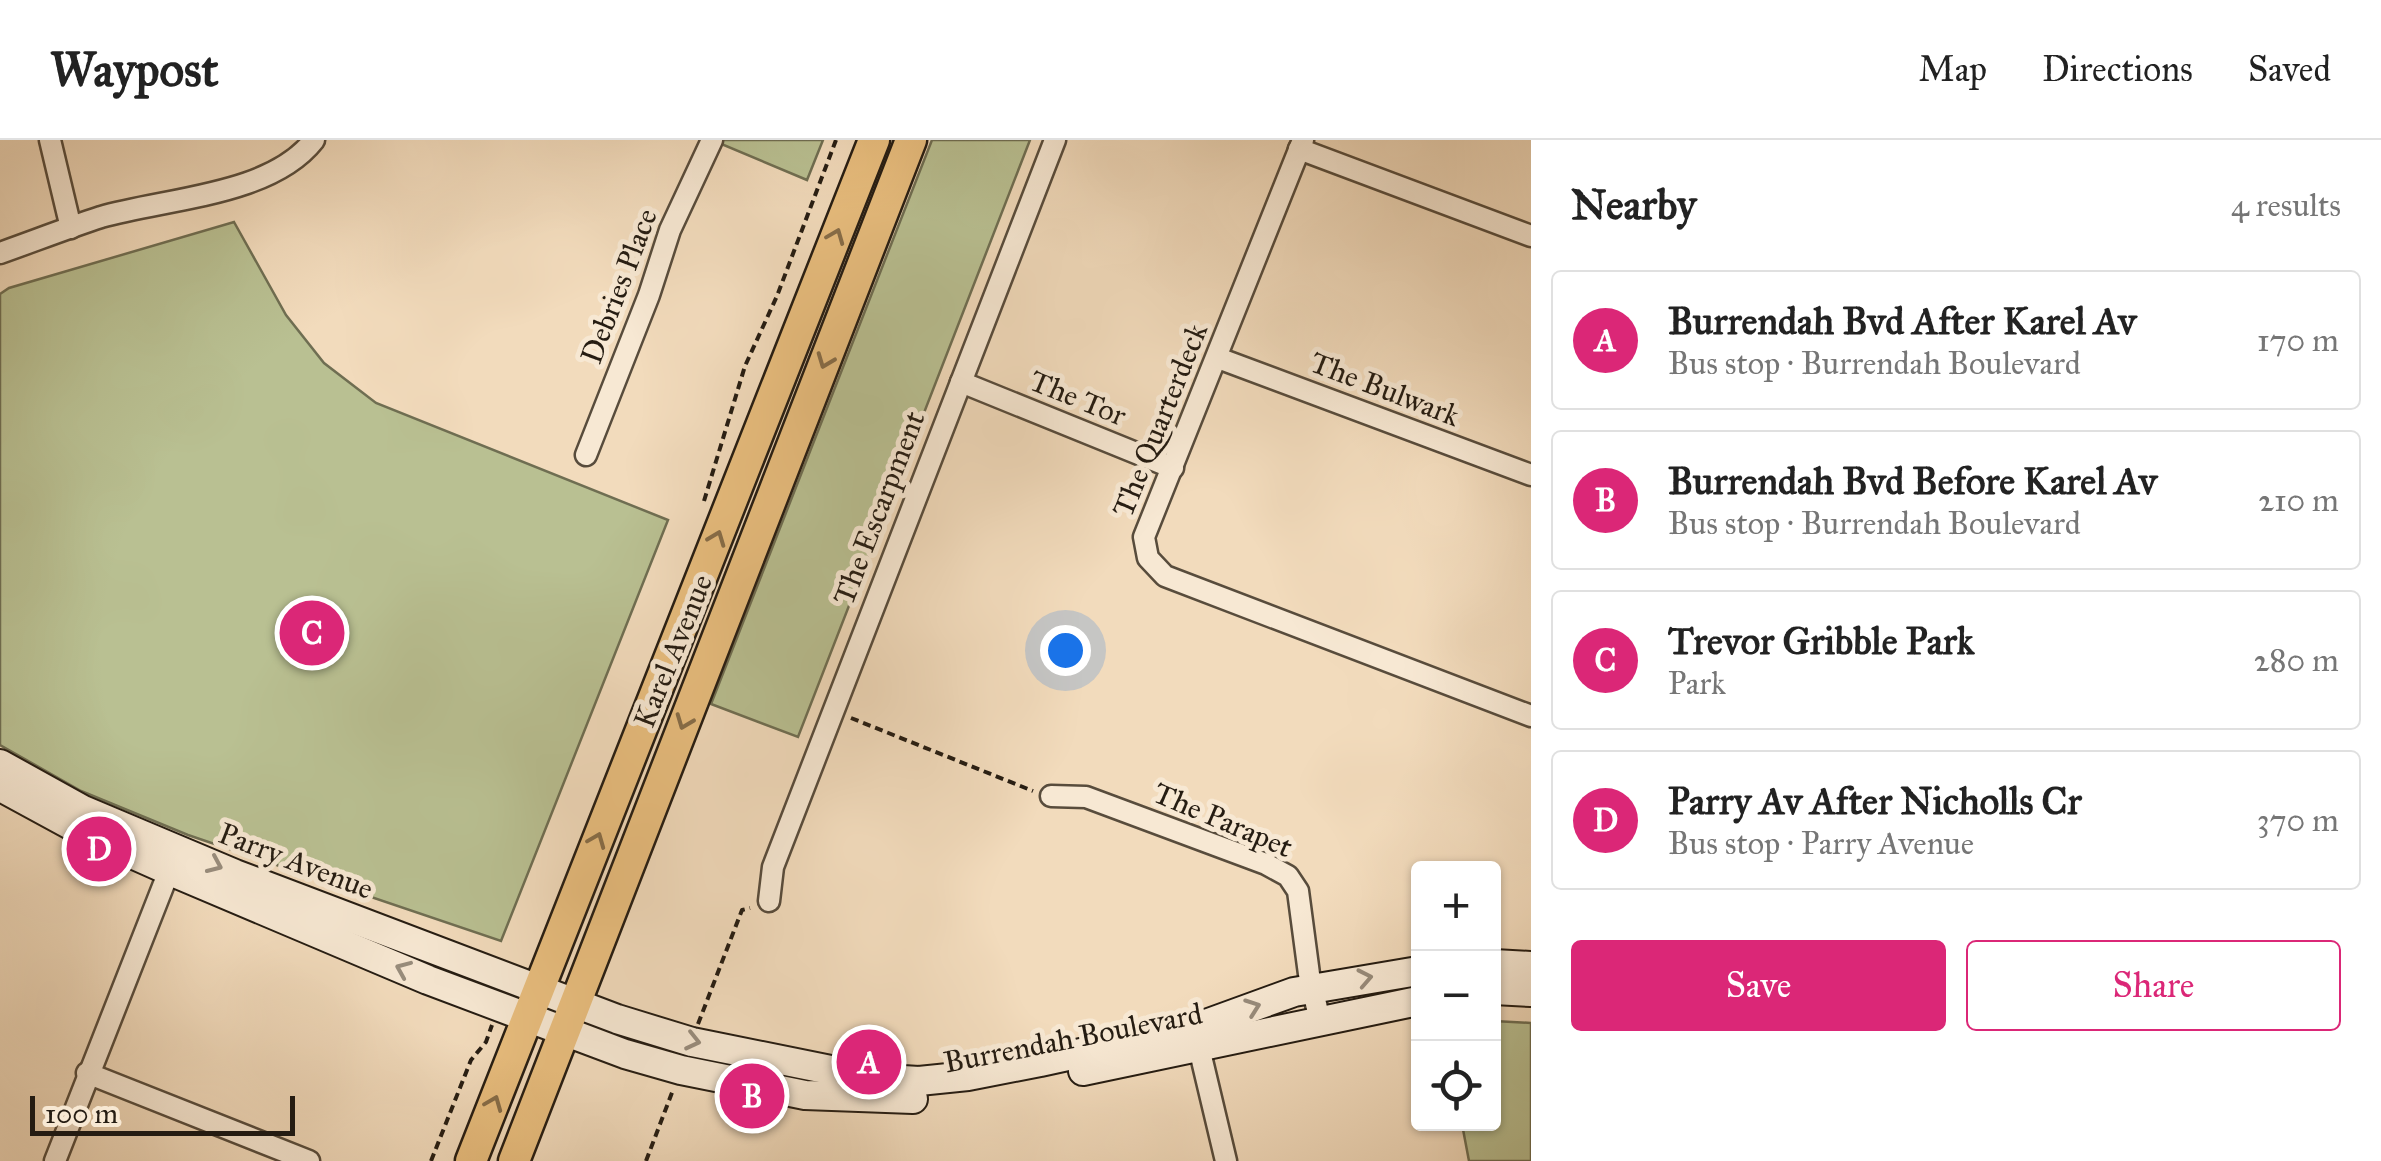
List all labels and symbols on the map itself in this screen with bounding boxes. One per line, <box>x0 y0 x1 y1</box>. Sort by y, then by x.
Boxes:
street label: Debries Place <box>573 203 665 369</box>
one-way arrow <box>824 228 844 245</box>
street label: The Quarterdeck <box>1105 318 1215 522</box>
street label: The Bulwark <box>1305 344 1465 434</box>
one-way arrow <box>816 351 836 369</box>
street label: The Tor <box>1025 362 1132 434</box>
street label: The Escarpment <box>826 406 933 610</box>
one-way arrow <box>705 530 725 548</box>
street label: Karel Avenue <box>626 569 720 733</box>
pin: C <box>280 596 344 670</box>
your location <box>1040 625 1091 676</box>
one-way arrow <box>675 712 695 729</box>
street label: The Parapet <box>1148 775 1298 866</box>
pin: D <box>66 812 132 886</box>
street label: Parry Avenue <box>214 815 378 907</box>
one-way arrow <box>585 832 605 850</box>
one-way arrow <box>205 853 223 873</box>
one-way arrow <box>396 961 413 981</box>
one-way arrow <box>1357 968 1373 989</box>
street label: Burrendah Boulevard <box>941 995 1205 1081</box>
one-way arrow <box>1243 998 1260 1019</box>
pin: A <box>836 1024 902 1100</box>
one-way arrow <box>684 1029 701 1050</box>
pin: B <box>720 1058 784 1134</box>
scale bar <box>30 1091 295 1136</box>
one-way arrow <box>482 1096 502 1113</box>

